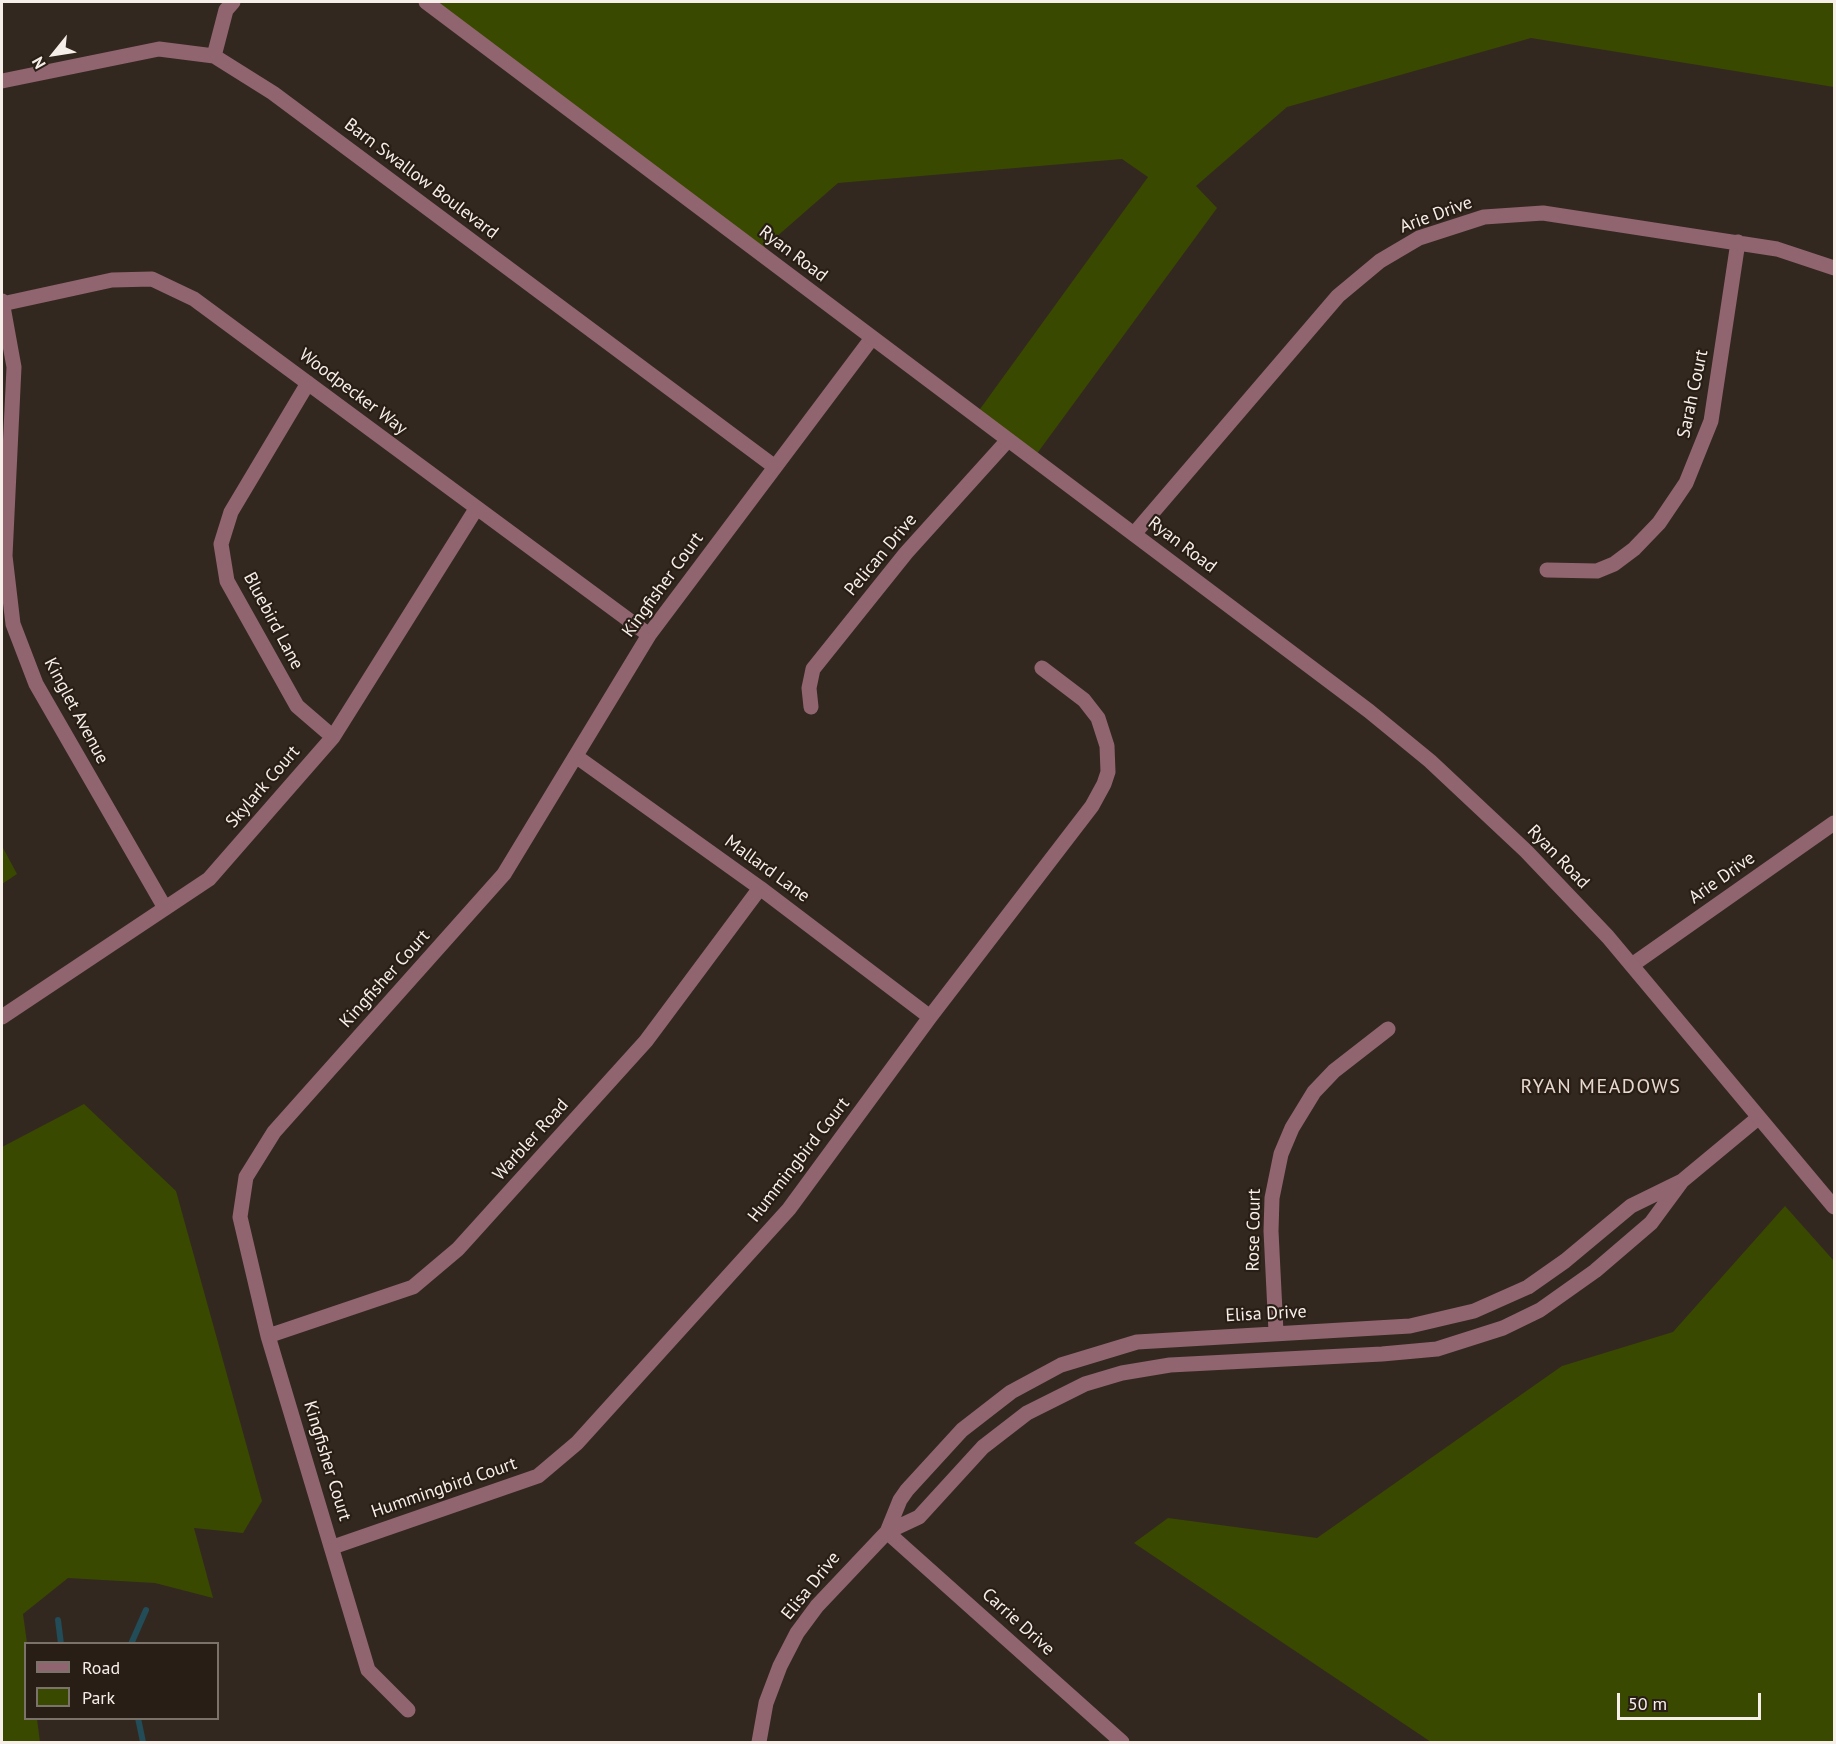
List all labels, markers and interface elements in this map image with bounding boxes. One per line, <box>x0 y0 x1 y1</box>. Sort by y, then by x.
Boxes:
north arrow <box>24 24 84 84</box>
text: N <box>27 53 50 73</box>
street label: Barn Swallow Boulevard <box>340 114 502 244</box>
street label: Arie Drive <box>1397 192 1475 238</box>
street label: Ryan Road <box>754 221 832 287</box>
street label: Woodpecker Way <box>295 344 411 440</box>
street label: Sarah Court <box>1673 348 1713 440</box>
street label: Pelican Drive <box>840 509 922 601</box>
street label: Ryan Road <box>1143 512 1221 578</box>
street label: Kingfisher Court <box>618 528 708 642</box>
street label: Bluebird Lane <box>238 569 308 673</box>
street label: Kinglet Avenue <box>39 654 113 768</box>
street label: Skylark Court <box>221 741 305 833</box>
street label: Ryan Road <box>1522 821 1594 893</box>
street label: Mallard Lane <box>720 831 814 907</box>
street label: Arie Drive <box>1685 847 1759 909</box>
street label: Kingfisher Court <box>335 926 435 1032</box>
district label: RYAN MEADOWS <box>1521 1075 1681 1099</box>
street label: Hummingbird Court <box>744 1093 854 1227</box>
street label: Warbler Road <box>489 1095 573 1185</box>
street label: Rose Court <box>1242 1188 1266 1272</box>
street label: Elisa Drive <box>1225 1301 1307 1327</box>
street label: Kingfisher Court <box>299 1398 355 1524</box>
street label: Hummingbird Court <box>368 1453 520 1523</box>
street label: Elisa Drive <box>777 1548 845 1624</box>
street label: Carrie Drive <box>977 1584 1059 1660</box>
legend <box>24 1642 219 1720</box>
text: Road <box>82 1656 120 1679</box>
scale bar <box>1620 1681 1764 1719</box>
text: Park <box>82 1686 115 1709</box>
text: 50 m <box>1628 1692 1667 1715</box>

